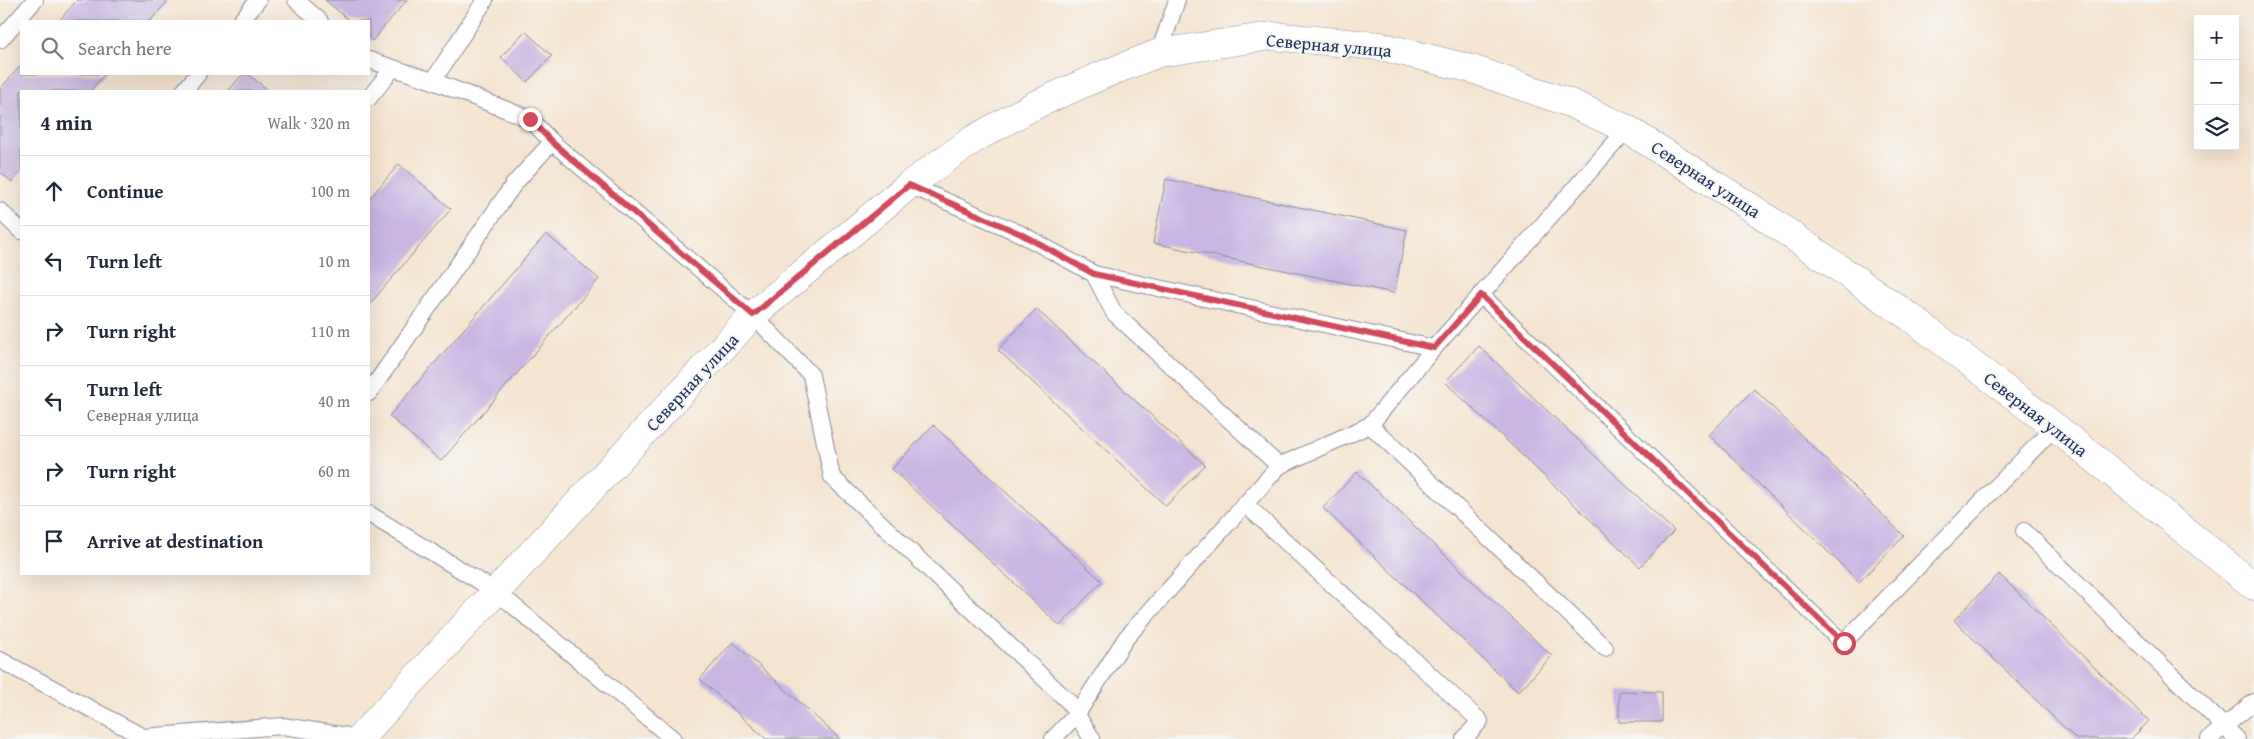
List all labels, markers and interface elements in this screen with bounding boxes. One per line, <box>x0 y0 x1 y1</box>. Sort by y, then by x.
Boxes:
map controls <box>2194 15 2239 150</box>
button: + <box>2194 15 2239 60</box>
search box <box>20 20 370 75</box>
street label: Северная улица <box>1265 26 1393 64</box>
icon: search <box>38 34 66 62</box>
text: Search here <box>78 34 172 62</box>
button: − <box>2194 60 2239 105</box>
button: layers <box>2194 105 2239 150</box>
text: 4 min <box>40 107 92 138</box>
route end <box>519 108 542 131</box>
text: Walk · 320 m <box>267 111 350 135</box>
street label: Северная улица <box>1646 133 1766 225</box>
icon: ahead <box>40 177 68 205</box>
text: Continue <box>87 177 164 205</box>
text: 100 m <box>310 179 350 203</box>
icon: left <box>40 247 68 275</box>
text: Turn left <box>87 247 162 275</box>
text: 10 m <box>318 249 350 273</box>
icon: right <box>40 317 68 345</box>
text: Turn right <box>87 317 176 345</box>
text: 110 m <box>310 319 350 343</box>
street label: Северная улица <box>639 326 745 437</box>
street label: Северная улица <box>1978 365 2094 464</box>
text: Turn left <box>87 375 162 403</box>
icon: left <box>40 387 68 415</box>
text: 40 m <box>318 389 350 413</box>
text: Северная улица <box>87 403 199 427</box>
icon: right <box>40 457 68 485</box>
text: Turn right <box>87 457 176 485</box>
text: 60 m <box>318 459 350 483</box>
icon: arrive <box>40 527 68 555</box>
text: Arrive at destination <box>87 527 263 555</box>
route start <box>1833 632 1856 655</box>

